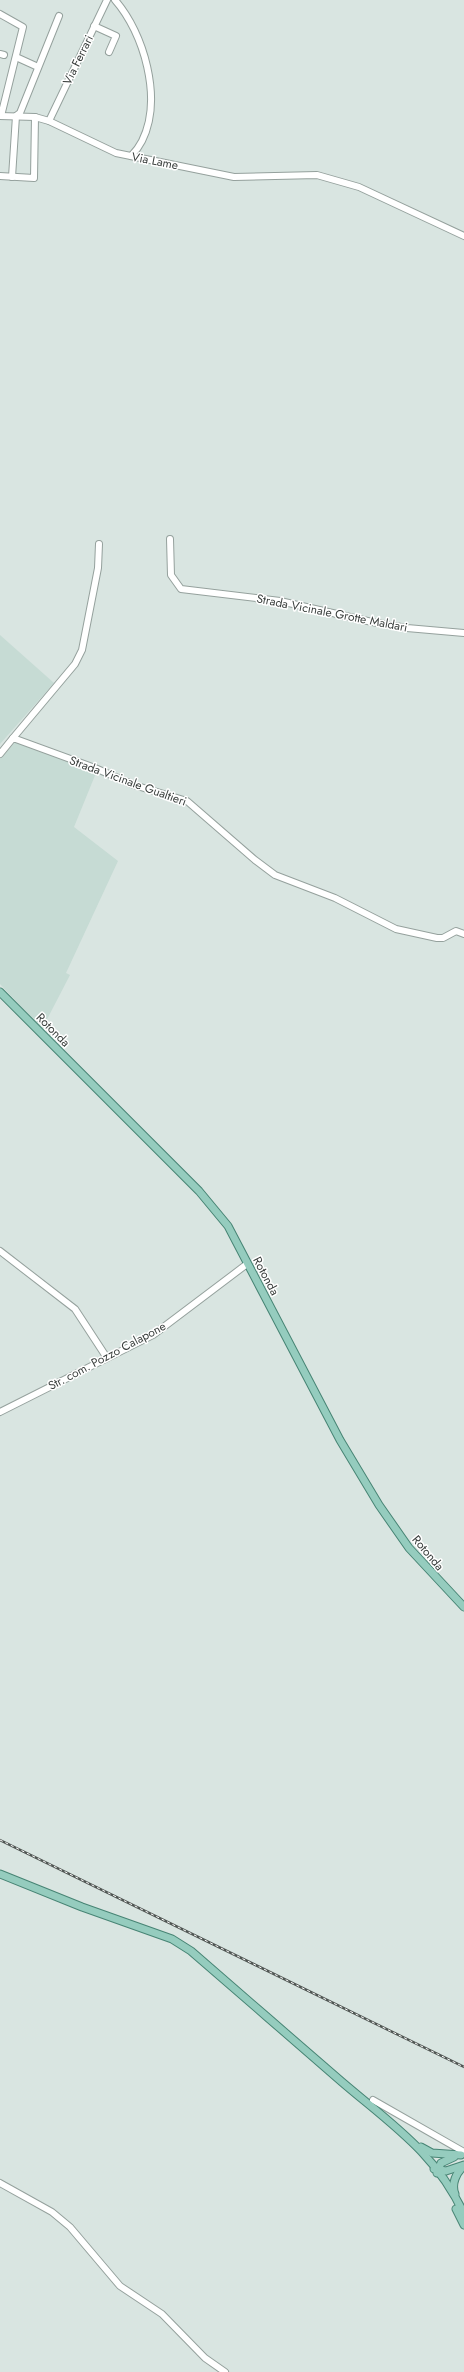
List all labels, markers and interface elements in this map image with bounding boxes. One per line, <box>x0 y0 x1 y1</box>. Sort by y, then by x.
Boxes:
street label: Via Ferrari <box>58 32 98 88</box>
street label: Via Lame <box>130 148 180 174</box>
street label: Strada Vicinale Grotte Maldari <box>255 590 409 636</box>
street label: Strada Vicinale Gualtieri <box>67 751 189 811</box>
street label: Rotonda <box>32 1009 74 1051</box>
street label: Rotonda <box>248 1253 284 1299</box>
street label: Str. com. Pozzo Calapone <box>45 1317 169 1395</box>
street label: Rotonda <box>408 1531 448 1575</box>

